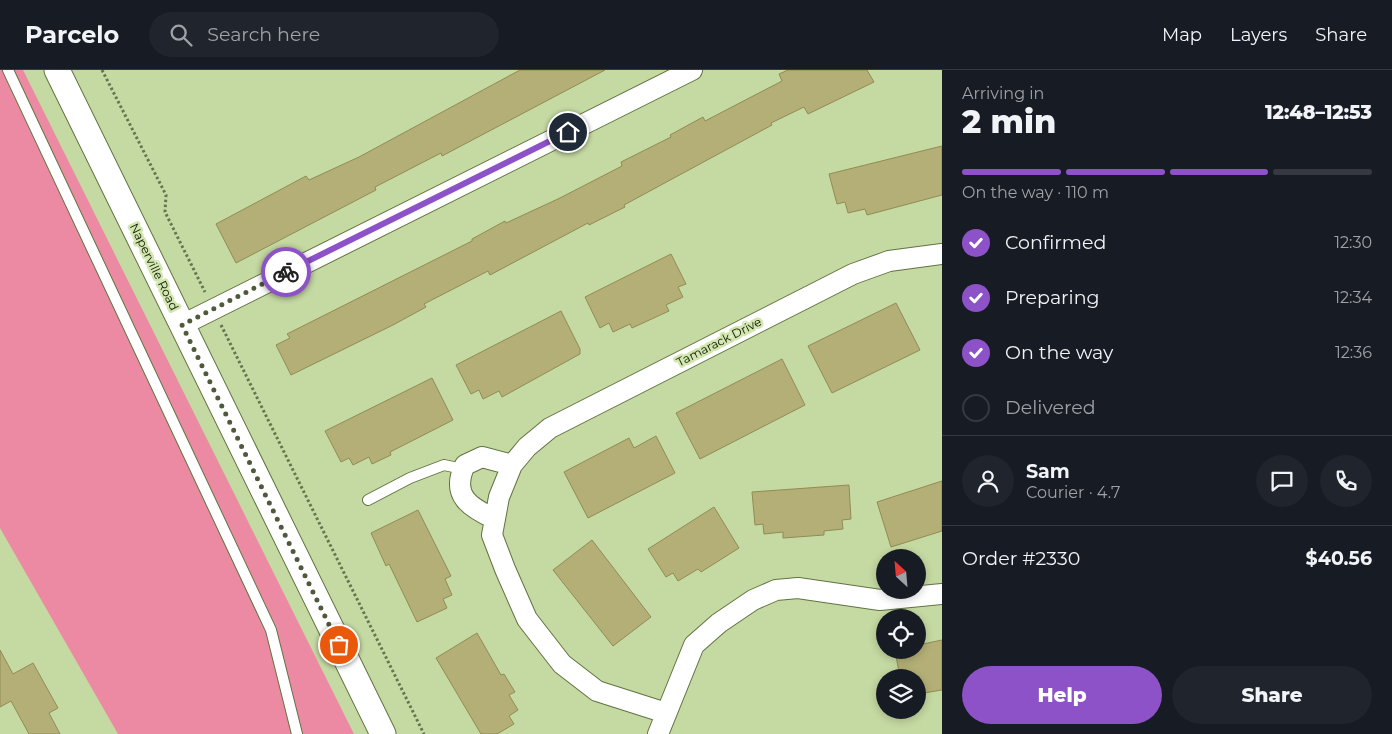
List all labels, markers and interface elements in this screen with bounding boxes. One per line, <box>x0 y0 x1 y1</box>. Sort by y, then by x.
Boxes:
search box <box>149 12 499 57</box>
text: Parcelo <box>25 20 119 49</box>
icon: search <box>167 21 195 49</box>
text: Search here <box>207 23 320 46</box>
text: Map <box>1162 24 1202 46</box>
text: Layers <box>1230 24 1287 46</box>
text: Share <box>1315 24 1367 46</box>
text: Arriving in <box>962 84 1044 103</box>
text: 12:48–12:53 <box>1265 101 1372 124</box>
text: 2 min <box>962 102 1056 141</box>
pin <box>547 111 589 153</box>
icon: home <box>554 118 582 146</box>
text: On the way · 110 m <box>962 183 1109 202</box>
street label: Naperville Road <box>127 221 182 313</box>
icon: check <box>962 229 990 257</box>
text: Confirmed <box>1005 231 1106 254</box>
text: 12:30 <box>1334 233 1372 252</box>
courier <box>261 247 311 297</box>
icon: bike <box>272 258 300 286</box>
icon: check <box>962 284 990 312</box>
text: Preparing <box>1005 286 1100 309</box>
text: 12:34 <box>1334 288 1372 307</box>
street label: Tamarack Drive <box>674 314 764 369</box>
icon: check <box>962 339 990 367</box>
text: On the way <box>1005 341 1113 364</box>
text: 12:36 <box>1335 343 1372 362</box>
text: Delivered <box>1005 396 1096 419</box>
button: person <box>962 455 1014 507</box>
button: chat <box>1256 455 1308 507</box>
button: phone <box>1320 455 1372 507</box>
text: Sam <box>1026 460 1070 483</box>
text: Courier · 4.7 <box>1026 483 1120 502</box>
text: Order #2330 <box>962 547 1080 570</box>
text: $40.56 <box>1306 547 1372 570</box>
north arrow <box>876 549 926 599</box>
map controls <box>876 549 926 719</box>
button: locate <box>876 609 926 659</box>
pin <box>318 624 360 666</box>
icon: bag <box>325 631 353 659</box>
button: Help <box>962 666 1162 724</box>
button: Share <box>1172 666 1372 724</box>
button: layers <box>876 669 926 719</box>

